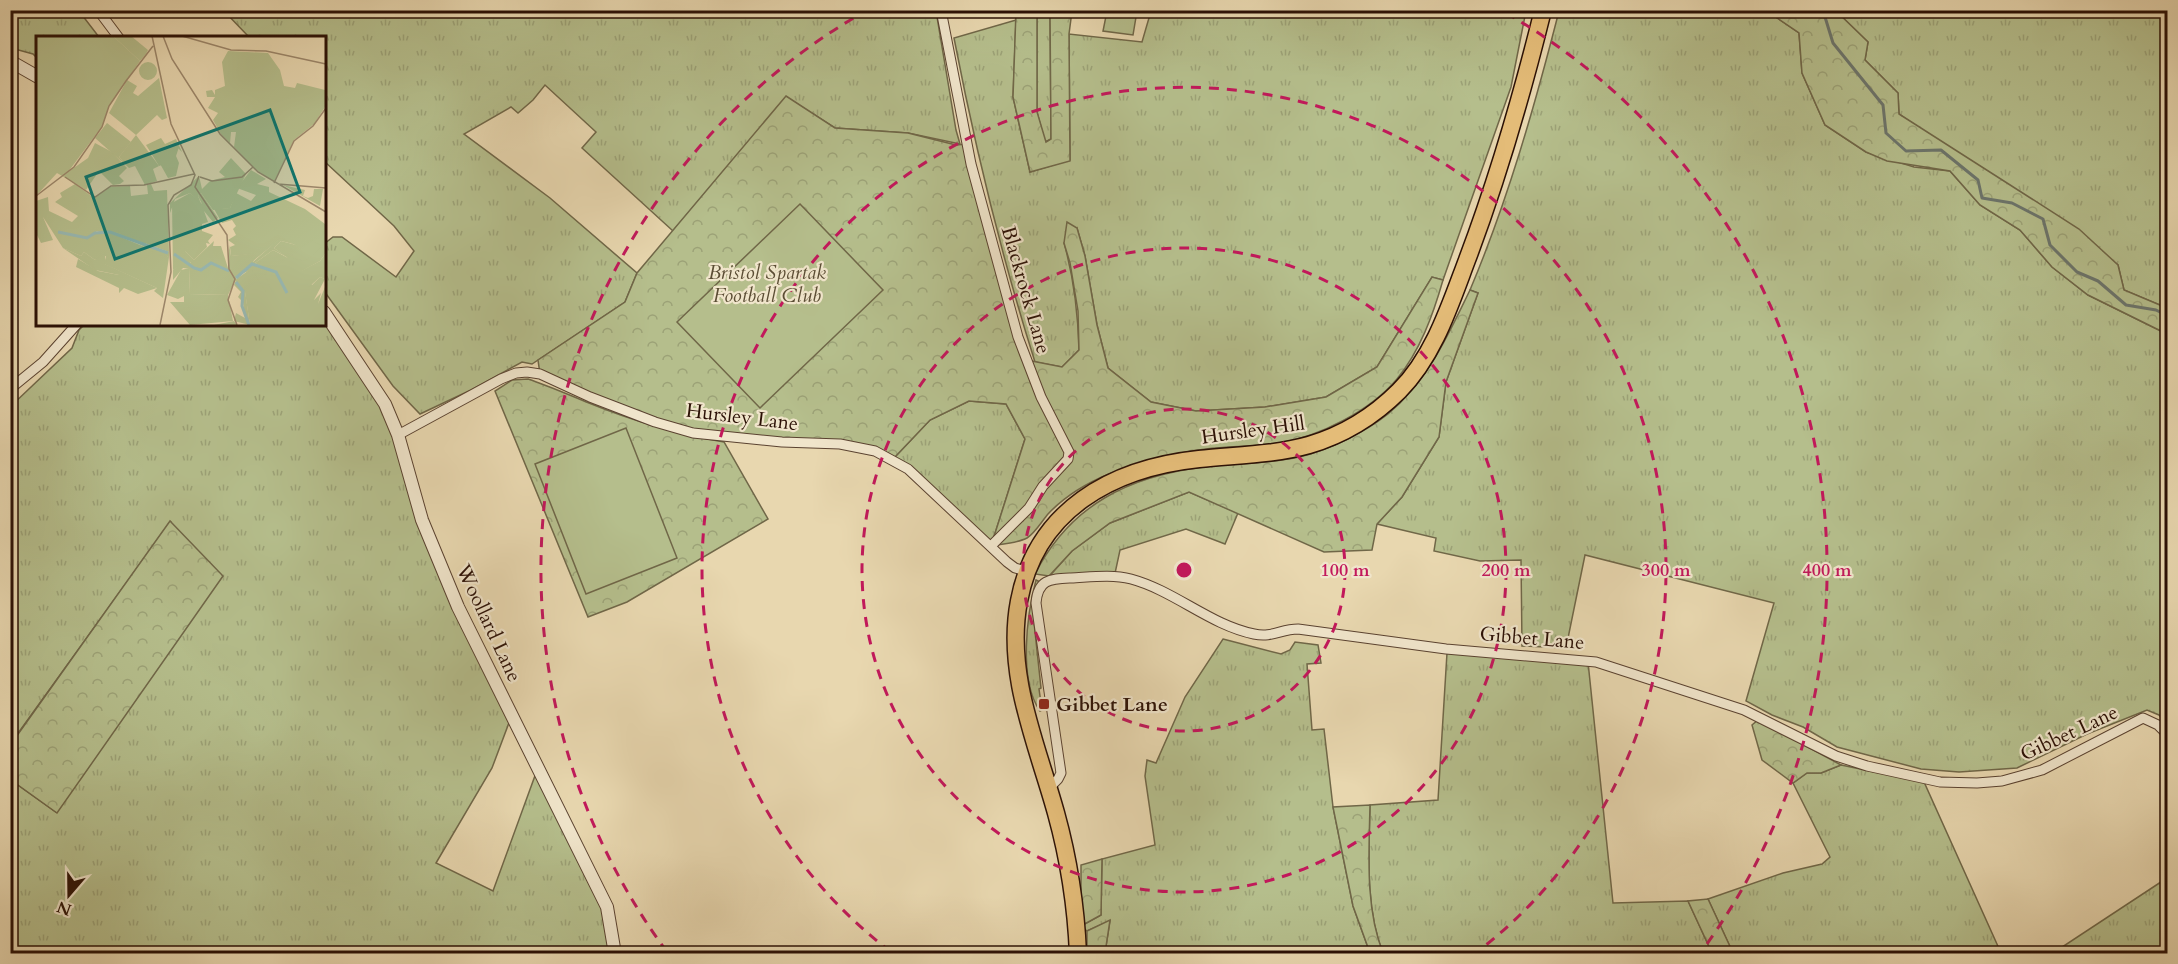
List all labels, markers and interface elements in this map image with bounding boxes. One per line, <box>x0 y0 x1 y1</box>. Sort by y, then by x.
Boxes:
inset map <box>36 36 326 326</box>
street label: Blackrock Lane <box>995 223 1057 357</box>
park label: Bristol Spartak Football Club <box>708 259 826 309</box>
street label: Hursley Lane <box>684 397 800 437</box>
street label: Hursley Hill <box>1199 409 1307 451</box>
text: 100 m <box>1320 558 1370 583</box>
text: 200 m <box>1481 558 1531 583</box>
text: 300 m <box>1641 558 1691 583</box>
text: 400 m <box>1802 558 1852 583</box>
street label: Woollard Lane <box>449 559 528 686</box>
centre of rings <box>1174 560 1194 580</box>
street label: Gibbet Lane <box>1479 620 1585 656</box>
place label: Gibbet Lane <box>1056 691 1168 718</box>
marker: Gibbet Lane <box>1037 697 1051 711</box>
street label: Gibbet Lane <box>2016 699 2122 767</box>
north arrow <box>39 865 99 925</box>
text: N <box>54 895 75 921</box>

